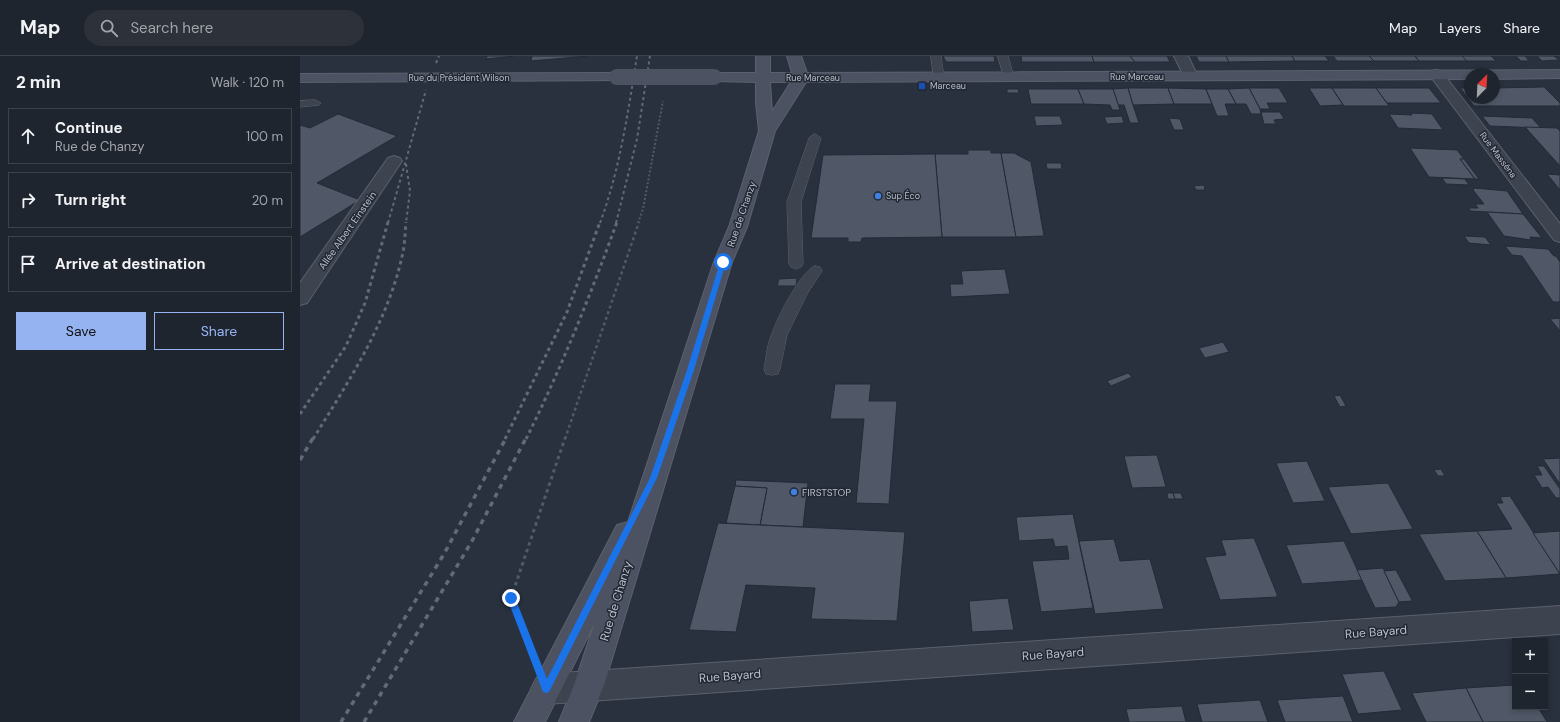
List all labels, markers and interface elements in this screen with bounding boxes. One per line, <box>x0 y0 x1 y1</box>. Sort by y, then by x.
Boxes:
search box <box>84 10 364 46</box>
text: Map <box>20 15 60 40</box>
icon: search <box>98 17 120 39</box>
text: Search here <box>130 18 213 38</box>
text: Map <box>1389 19 1417 37</box>
text: Layers <box>1439 19 1481 37</box>
text: Share <box>1503 19 1540 37</box>
north arrow <box>1464 68 1500 104</box>
text: 2 min <box>16 71 61 93</box>
street label: Rue Marceau <box>1110 71 1164 83</box>
street label: Rue du Président Wilson <box>408 72 510 84</box>
street label: Rue Marceau <box>786 72 840 84</box>
text: Walk · 120 m <box>211 74 284 91</box>
place label: Marceau <box>930 80 966 92</box>
marker: Marceau <box>917 81 927 91</box>
text: Continue <box>55 118 123 138</box>
icon: ahead <box>17 125 39 147</box>
text: 100 m <box>246 128 283 145</box>
street label: Rue Masséna <box>1477 130 1519 181</box>
text: Rue de Chanzy <box>55 138 145 155</box>
street label: Rue de Chanzy <box>724 179 759 249</box>
icon: right <box>17 189 39 211</box>
street label: Allée Albert Einstein <box>316 189 379 272</box>
place label: Sup Éco <box>886 189 920 202</box>
text: Turn right <box>55 190 126 210</box>
marker: Sup Éco <box>873 191 883 201</box>
text: 20 m <box>252 192 283 209</box>
icon: arrive <box>17 253 39 275</box>
route start <box>714 253 732 271</box>
text: Arrive at destination <box>55 254 206 274</box>
button: Save <box>16 312 146 350</box>
button: Share <box>154 312 284 350</box>
place label: FIRSTSTOP <box>802 486 851 499</box>
marker: FIRSTSTOP <box>789 487 799 497</box>
street label: Rue de Chanzy <box>596 559 636 643</box>
route end <box>502 589 520 607</box>
street label: Rue Bayard <box>1344 622 1408 642</box>
map controls <box>1512 638 1548 710</box>
button: + <box>1512 638 1548 674</box>
street label: Rue Bayard <box>1021 644 1085 664</box>
street label: Rue Bayard <box>698 666 762 686</box>
button: − <box>1512 674 1548 710</box>

